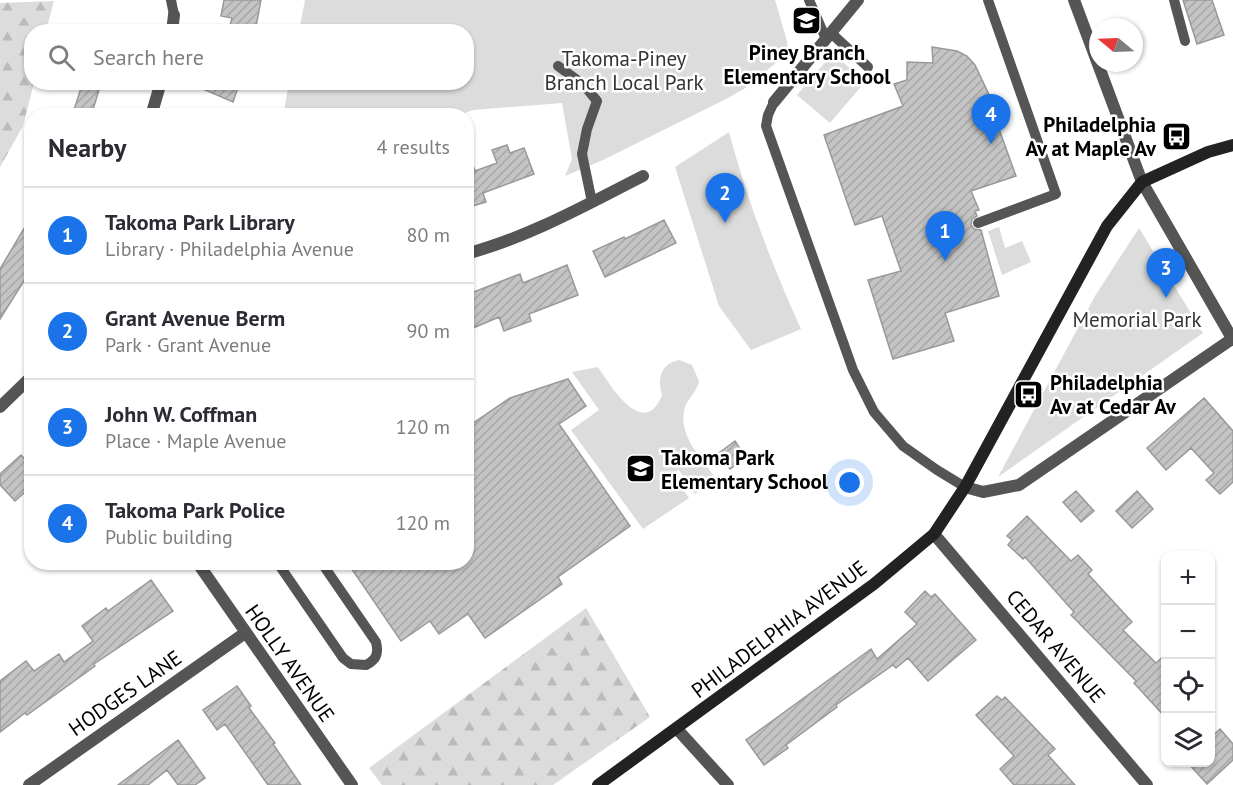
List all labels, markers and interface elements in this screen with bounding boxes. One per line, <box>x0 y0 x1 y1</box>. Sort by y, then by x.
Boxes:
school or university icon: Piney Branch Elementary School <box>791 5 823 37</box>
north arrow <box>1089 18 1143 72</box>
search box <box>24 24 474 90</box>
place label: Piney Branch Elementary School <box>724 39 891 90</box>
icon: search <box>45 41 78 74</box>
text: Search here <box>93 43 204 71</box>
park label: Takoma-Piney Branch Local Park <box>545 45 704 96</box>
pin: 4 <box>972 94 1010 144</box>
place label: Philadelphia Av at Maple Av <box>1025 111 1157 162</box>
bus stop icon: Philadelphia Av at Maple Av <box>1161 120 1193 152</box>
text: Nearby <box>48 131 126 164</box>
text: 4 results <box>377 134 450 160</box>
pin: 2 <box>706 174 744 223</box>
text: Takoma Park Library <box>105 208 295 236</box>
pin: 1 <box>926 212 964 261</box>
text: 1 <box>62 222 73 248</box>
text: 80 m <box>407 222 450 248</box>
text: Library · Philadelphia Avenue <box>105 236 354 262</box>
pin: 3 <box>1146 248 1186 298</box>
text: Grant Avenue Berm <box>105 304 285 332</box>
park label: Memorial Park <box>1072 306 1202 333</box>
text: 2 <box>62 318 73 344</box>
text: 90 m <box>407 318 450 344</box>
text: Park · Grant Avenue <box>105 332 271 358</box>
place label: Philadelphia Av at Cedar Av <box>1050 369 1177 420</box>
bus stop icon: Philadelphia Av at Cedar Av <box>1013 378 1045 410</box>
text: John W. Coffman <box>105 400 257 428</box>
text: 3 <box>62 414 73 440</box>
text: 120 m <box>396 414 450 440</box>
text: Place · Maple Avenue <box>105 428 286 454</box>
place label: Takoma Park Elementary School <box>661 444 829 495</box>
school or university icon: Takoma Park Elementary School <box>624 453 656 485</box>
your location <box>835 468 864 497</box>
text: Takoma Park Police <box>105 496 285 524</box>
text: 4 <box>62 510 73 536</box>
text: 120 m <box>396 510 450 536</box>
text: Public building <box>105 524 233 550</box>
map controls <box>1161 551 1215 767</box>
button: + <box>1161 551 1215 605</box>
street label: PHILADELPHIA AVENUE <box>686 554 872 704</box>
street label: CEDAR AVENUE <box>1001 584 1111 708</box>
street label: HOLLY AVENUE <box>239 599 341 727</box>
button: − <box>1161 605 1215 659</box>
street label: HODGES LANE <box>63 644 187 742</box>
button: locate <box>1161 659 1215 713</box>
button: layers <box>1161 713 1215 767</box>

